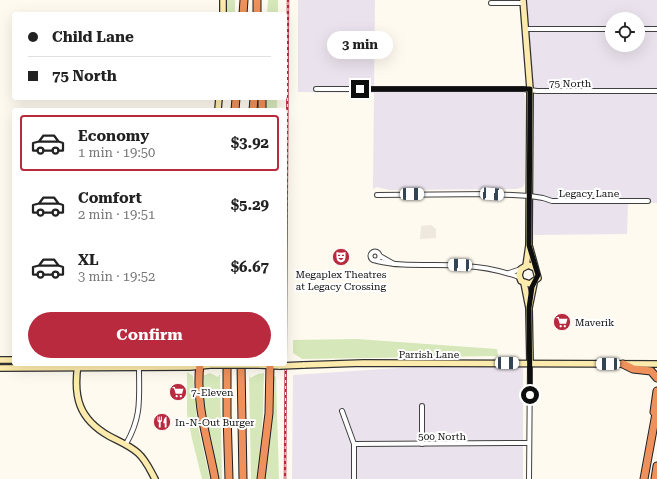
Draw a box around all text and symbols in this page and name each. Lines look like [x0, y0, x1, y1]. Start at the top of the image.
map controls [605, 12, 645, 52]
button: locate [605, 12, 645, 52]
text: Child Lane [52, 28, 134, 46]
callout: 3 min [327, 31, 393, 59]
text: 3 min [342, 37, 378, 52]
text: 75 North [52, 67, 117, 85]
street label: 75 North [549, 78, 592, 89]
route end [351, 80, 369, 98]
icon: car [30, 125, 66, 161]
text: Economy [78, 127, 149, 145]
text: $3.92 [231, 134, 269, 152]
text: 1 min · 19:50 [78, 145, 155, 160]
icon: car [30, 187, 66, 223]
car [480, 187, 504, 201]
car [400, 188, 424, 200]
street label: Legacy Lane [559, 188, 620, 199]
text: Comfort [78, 189, 142, 207]
text: $5.29 [231, 196, 269, 214]
text: 2 min · 19:51 [78, 207, 155, 222]
theatre icon: Megaplex Theatres at Legacy Crossing [331, 247, 351, 267]
icon: car [30, 249, 66, 285]
text: XL [78, 251, 99, 269]
text: $6.67 [231, 258, 269, 276]
car [448, 259, 472, 271]
text: 3 min · 19:52 [78, 269, 155, 284]
place label: Megaplex Theatres at Legacy Crossing [295, 269, 387, 292]
button: Confirm [28, 312, 271, 358]
supermarket icon: Maverik [552, 312, 572, 332]
place label: Maverik [575, 317, 615, 328]
street label: Parrish Lane [399, 349, 460, 360]
car [495, 357, 519, 369]
car [596, 358, 620, 370]
supermarket icon: 7-Eleven [168, 382, 188, 402]
route start [521, 386, 539, 404]
place label: 7-Eleven [191, 387, 234, 398]
restaurant icon: In-N-Out Burger [152, 412, 172, 432]
place label: In-N-Out Burger [175, 417, 254, 428]
street label: 500 North [418, 431, 466, 442]

